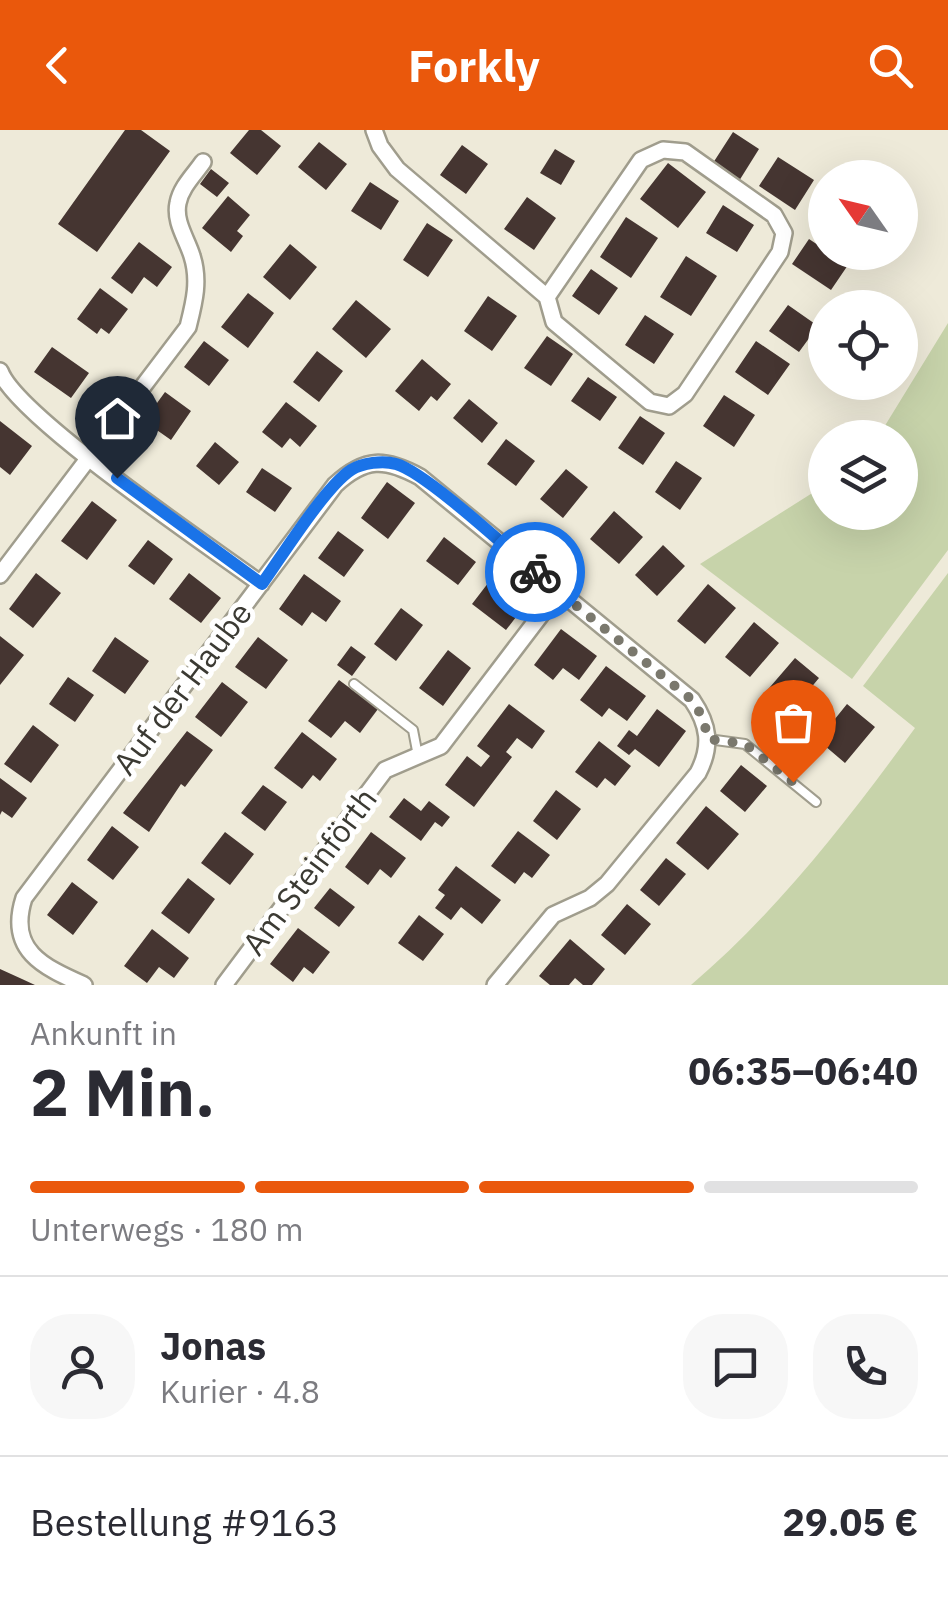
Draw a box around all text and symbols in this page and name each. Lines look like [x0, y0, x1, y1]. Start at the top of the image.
text: Forkly [408, 36, 540, 94]
icon: back [30, 38, 85, 93]
icon: search [863, 38, 918, 93]
north arrow [808, 160, 918, 270]
map controls [808, 160, 918, 530]
button: locate [808, 290, 918, 400]
pin [75, 376, 160, 479]
icon: home [90, 391, 145, 446]
button: layers [808, 420, 918, 530]
courier [485, 522, 585, 622]
icon: bike [508, 545, 563, 600]
street label: Auf der Haube [103, 593, 261, 783]
pin [751, 680, 836, 783]
icon: bag [766, 695, 821, 750]
street label: Am Steinförth [232, 779, 386, 963]
text: Ankunft in [30, 1012, 177, 1054]
text: 06:35–06:40 [688, 1046, 918, 1095]
text: 2 Min. [30, 1049, 215, 1134]
text: Unterwegs · 180 m [30, 1208, 304, 1250]
button: person [30, 1314, 135, 1419]
button: chat [683, 1314, 788, 1419]
button: phone [813, 1314, 918, 1419]
text: Jonas [160, 1321, 266, 1370]
text: Kurier · 4.8 [160, 1370, 320, 1412]
text: Bestellung #9163 [30, 1497, 339, 1546]
text: 29.05 € [782, 1497, 918, 1546]

